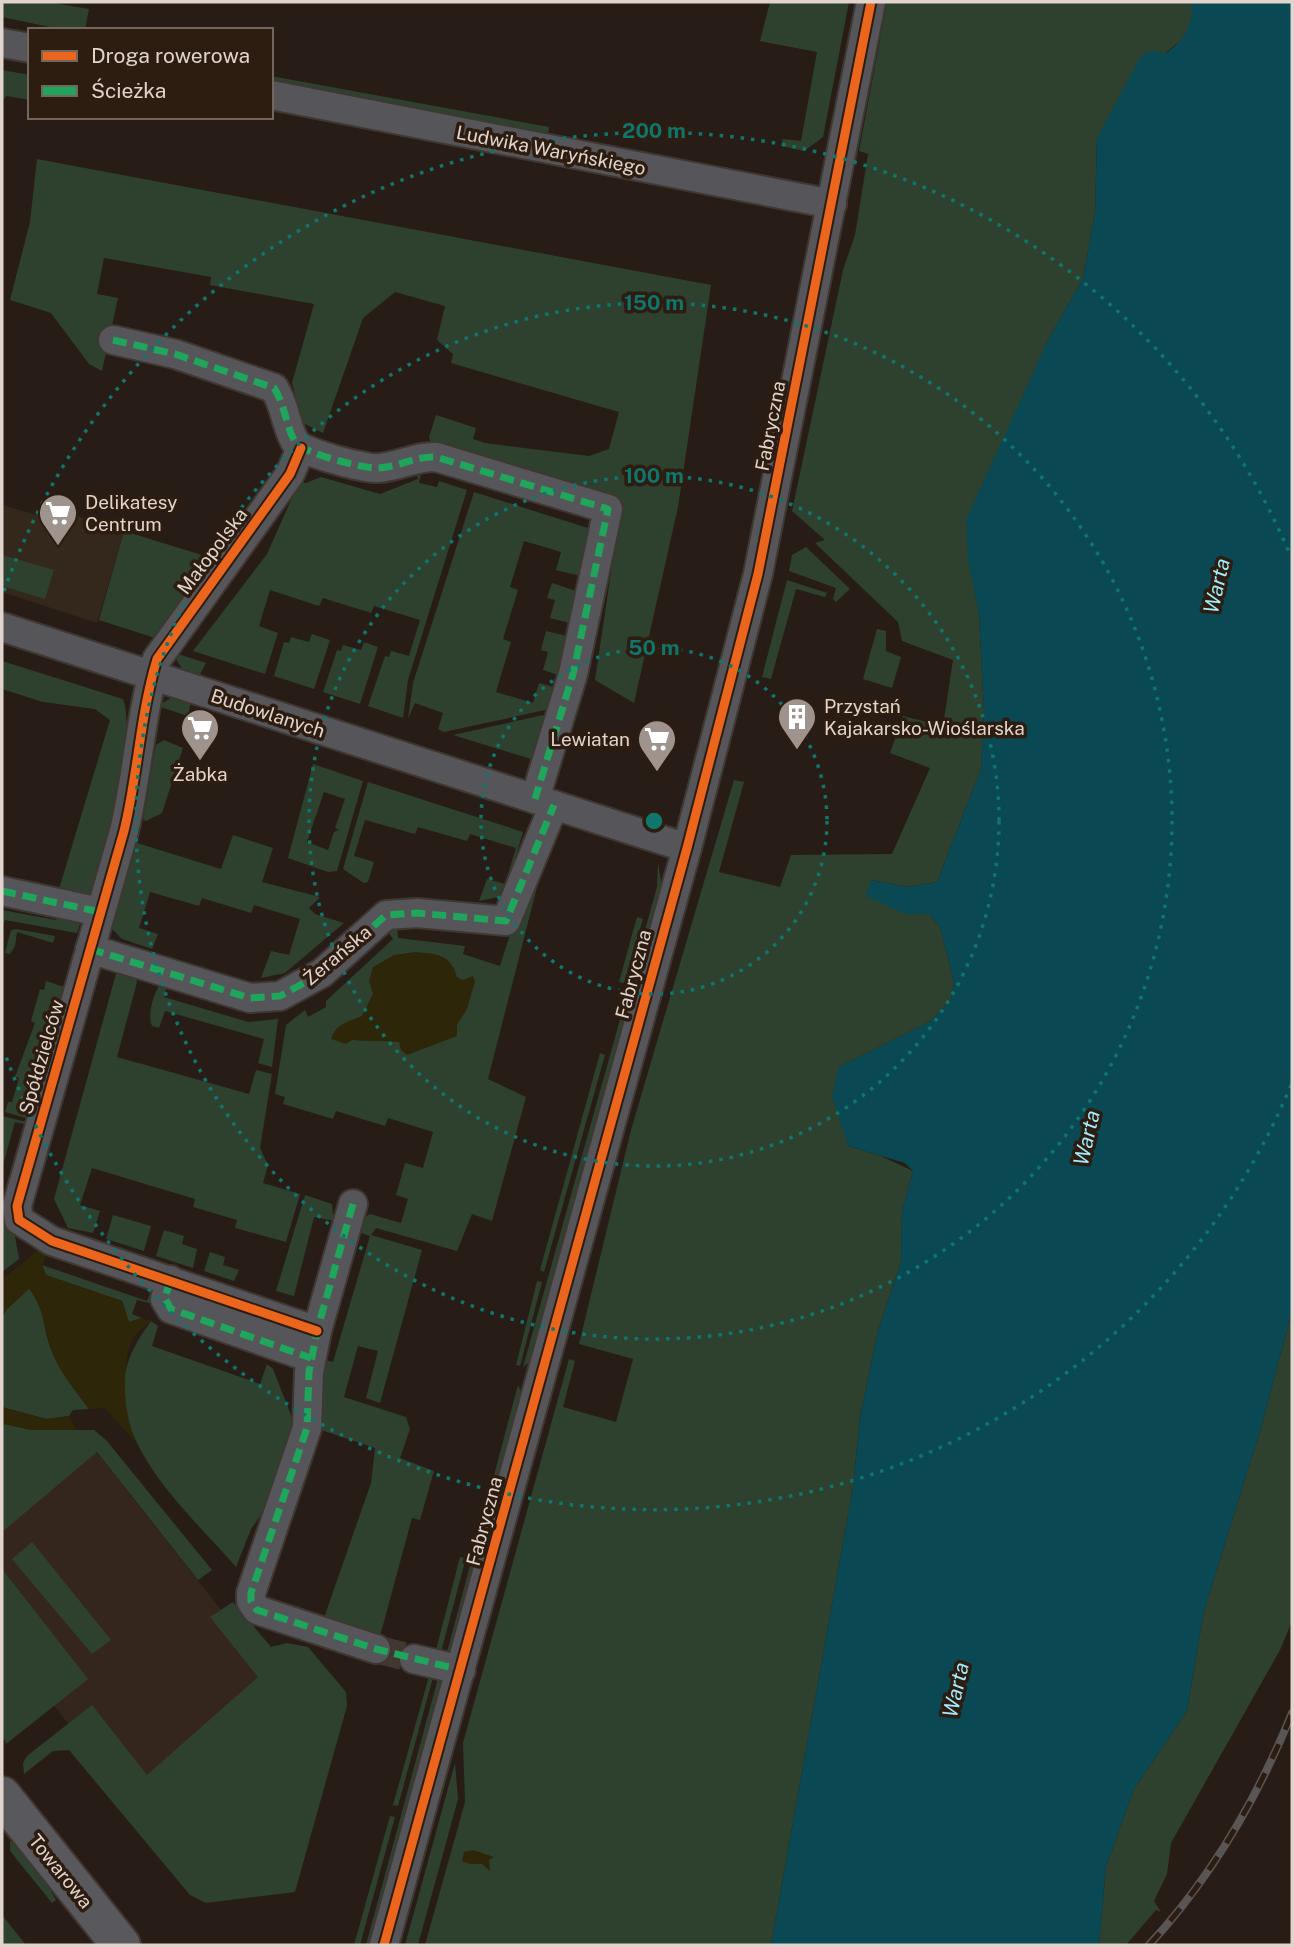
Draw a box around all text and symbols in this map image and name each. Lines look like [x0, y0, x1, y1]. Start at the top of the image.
legend [28, 28, 273, 119]
text: Droga rowerowa [91, 43, 250, 68]
text: Ścieżka [91, 78, 166, 103]
text: 200 m [622, 118, 686, 143]
street label: Ludwika Waryńskiego [454, 121, 648, 179]
text: 150 m [624, 290, 684, 315]
street label: Fabryczna [750, 379, 790, 473]
text: 100 m [624, 463, 684, 488]
place label: Delikatesy Centrum [85, 491, 178, 535]
supermarket icon: Delikatesy Centrum [37, 492, 79, 547]
street label: Małopolska [172, 504, 252, 598]
water label: Warta [1198, 556, 1235, 616]
text: 50 m [628, 635, 680, 660]
street label: Budowlanych [208, 684, 328, 742]
place label: Przystań Kajakarsko-Wioślarska [824, 695, 1025, 739]
building icon: Przystań Kajakarsko-Wioślarska [776, 696, 818, 751]
supermarket icon: Żabka [179, 707, 221, 762]
supermarket icon: Lewiatan [636, 718, 678, 773]
place label: Lewiatan [550, 728, 630, 750]
place label: Żabka [173, 763, 227, 785]
centre of rings [642, 809, 666, 833]
street label: Żerańska [299, 920, 375, 990]
street label: Fabryczna [611, 927, 655, 1021]
street label: Spółdzielców [14, 997, 68, 1117]
water label: Warta [1068, 1108, 1105, 1168]
street label: Fabryczna [462, 1474, 506, 1568]
water label: Warta [937, 1660, 974, 1720]
street label: Towarowa [25, 1830, 97, 1912]

